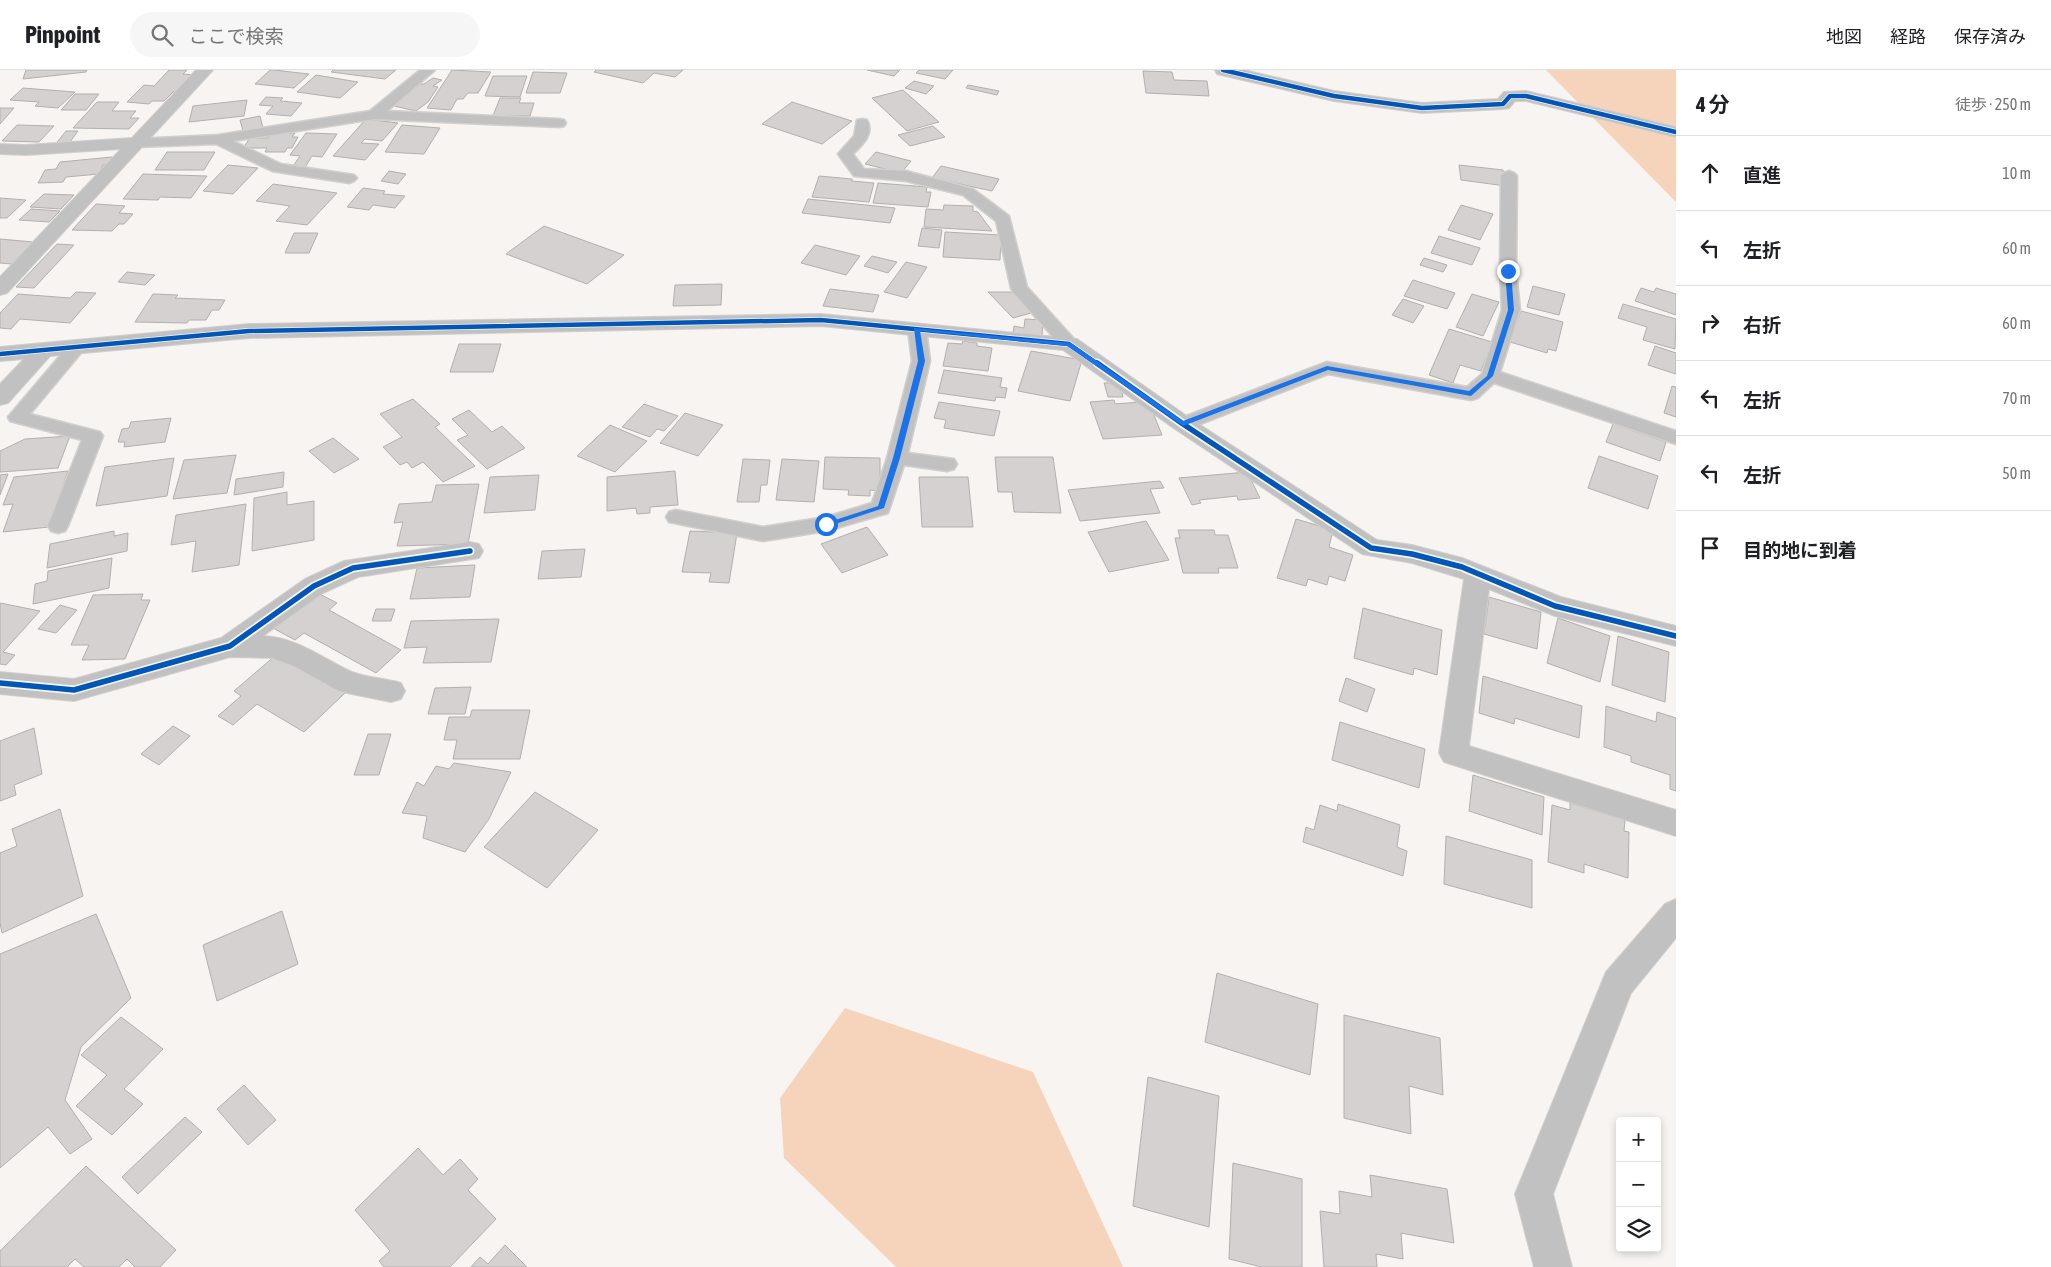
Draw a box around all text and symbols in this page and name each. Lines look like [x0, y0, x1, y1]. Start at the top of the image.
search box [130, 12, 480, 57]
text: Pinpoint [25, 21, 100, 48]
icon: search [148, 21, 176, 49]
text: ここで検索 [188, 25, 283, 47]
text: 地図 [1826, 26, 1862, 47]
text: 経路 [1890, 26, 1926, 47]
text: 保存済み [1954, 26, 2026, 47]
text: 4 分 [1696, 92, 1730, 116]
text: 徒歩 · 250 m [1955, 95, 2031, 113]
icon: ahead [1696, 159, 1724, 187]
text: 直進 [1743, 164, 1781, 186]
text: 10 m [2002, 164, 2031, 182]
icon: left [1696, 234, 1724, 262]
text: 左折 [1743, 239, 1781, 261]
text: 60 m [2002, 239, 2031, 257]
route end [1497, 260, 1520, 283]
icon: right [1696, 309, 1724, 337]
text: 右折 [1743, 314, 1781, 336]
text: 60 m [2002, 314, 2031, 332]
icon: left [1696, 384, 1724, 412]
text: 左折 [1743, 389, 1781, 411]
text: 70 m [2002, 389, 2031, 407]
icon: left [1696, 459, 1724, 487]
text: 左折 [1743, 464, 1781, 486]
text: 50 m [2002, 464, 2031, 482]
route start [815, 513, 838, 536]
icon: arrive [1696, 534, 1724, 562]
text: 目的地に到着 [1743, 539, 1857, 561]
map controls [1616, 1117, 1661, 1252]
button: + [1616, 1117, 1661, 1162]
button: − [1616, 1162, 1661, 1207]
button: layers [1616, 1207, 1661, 1252]

